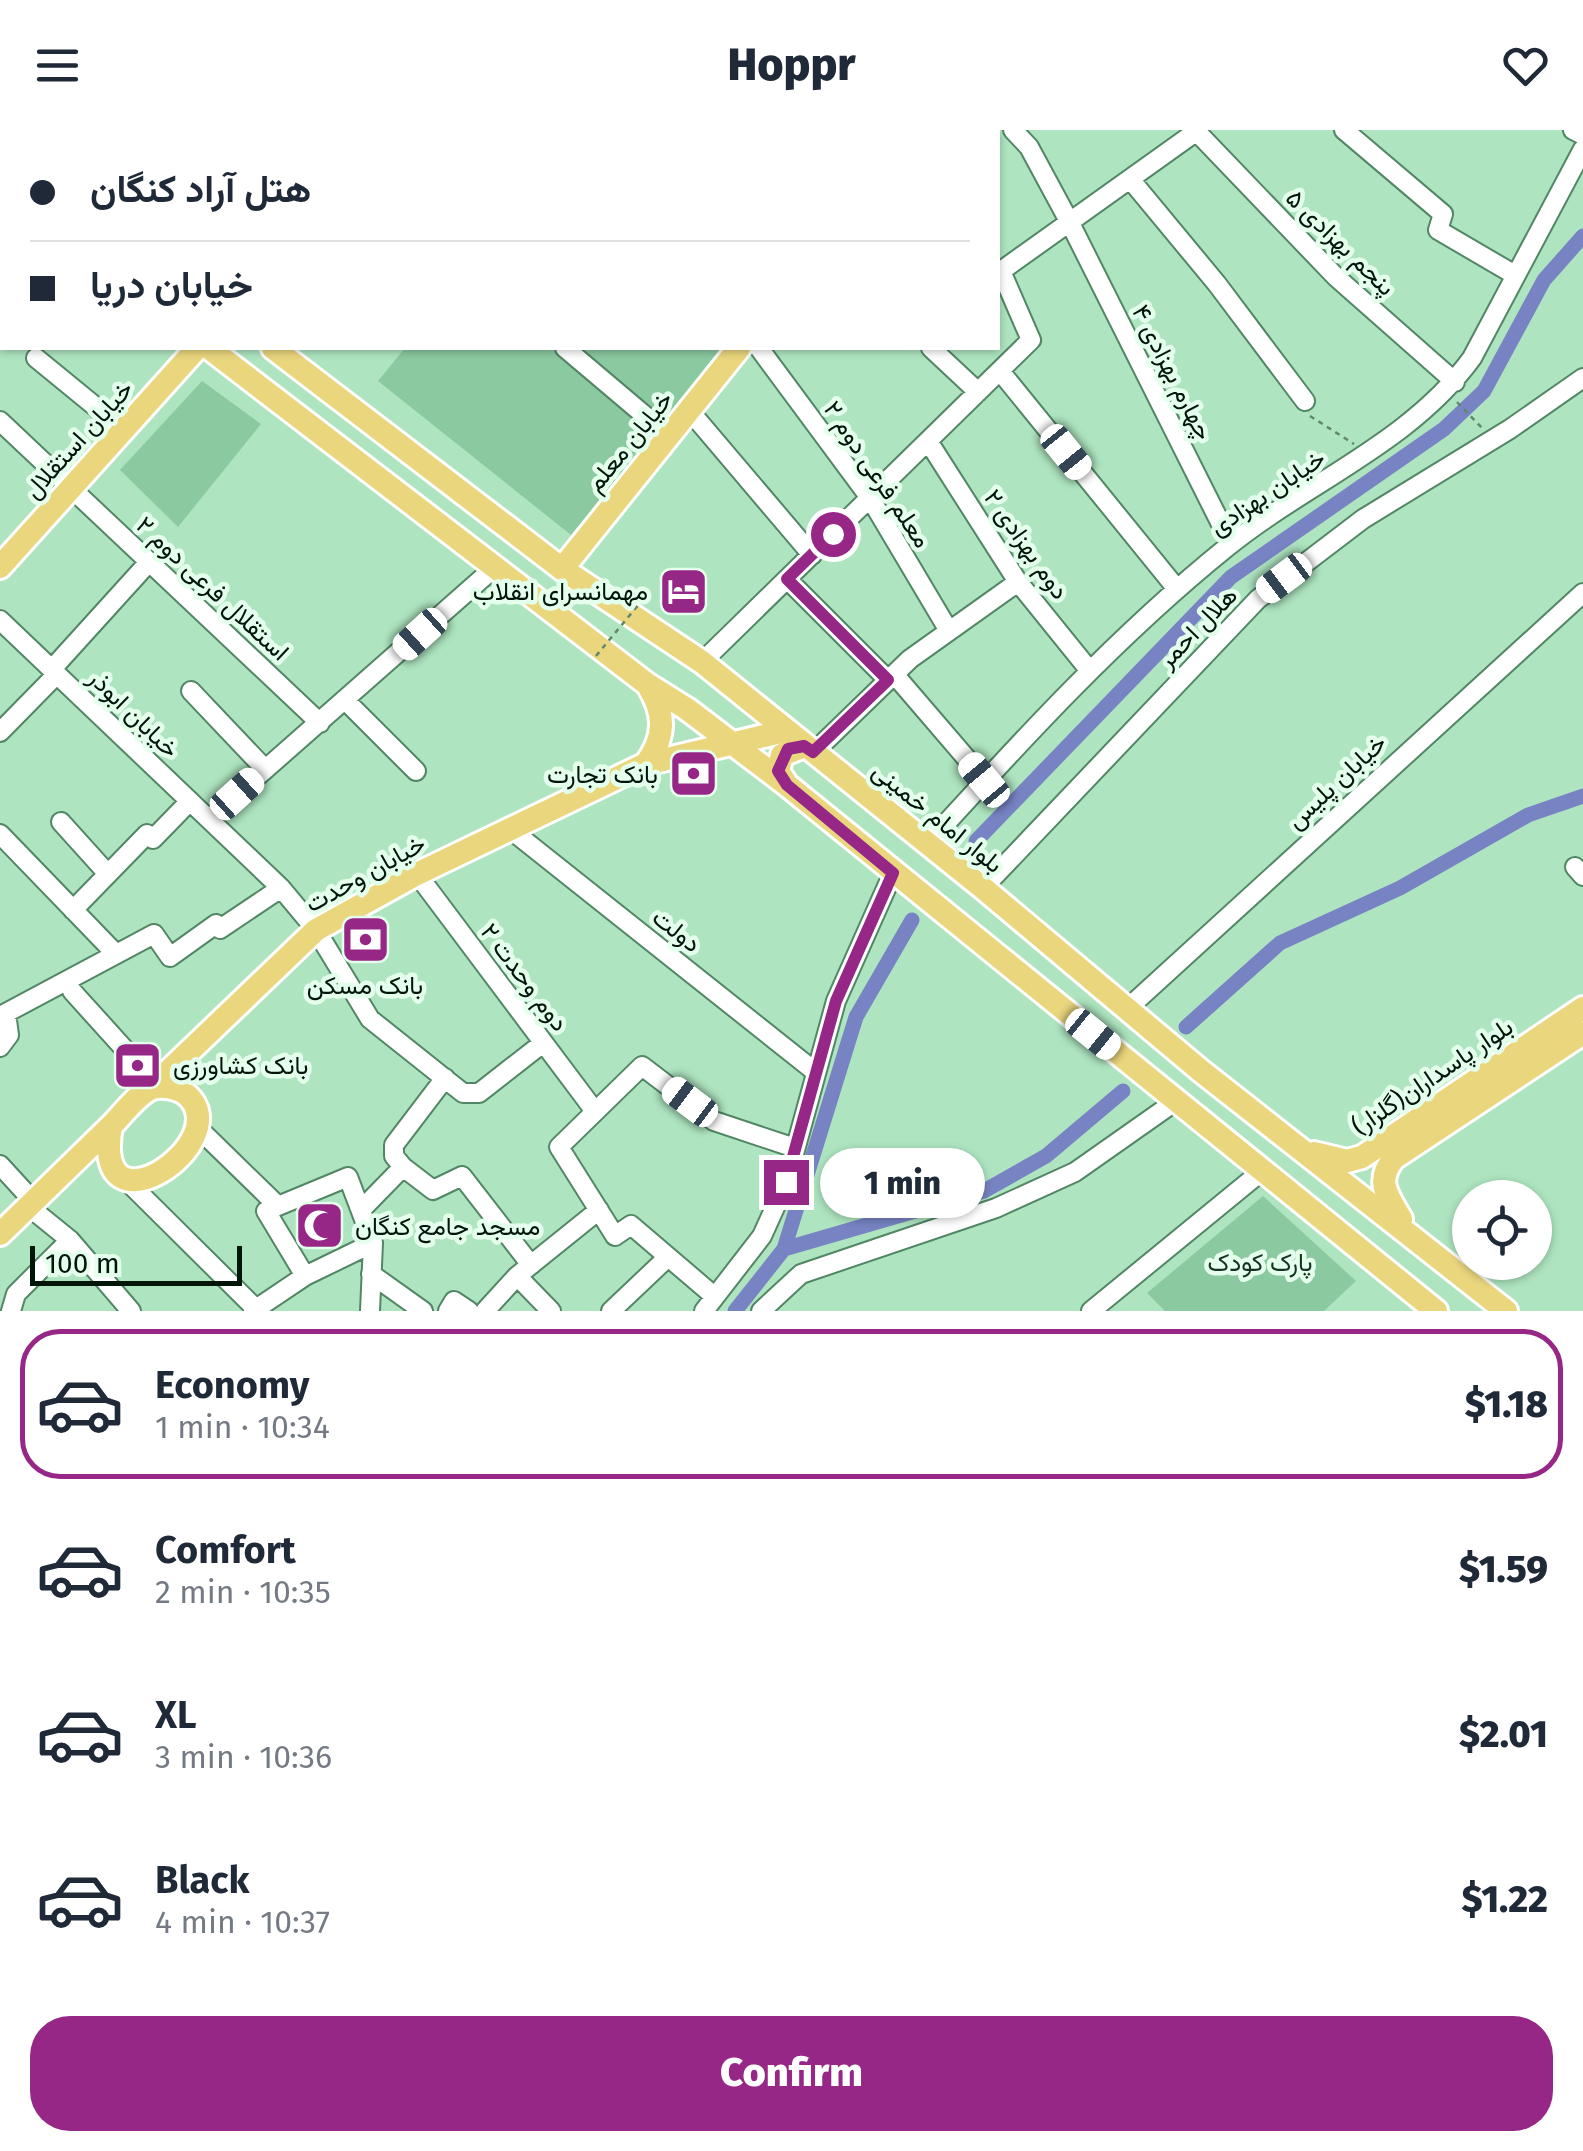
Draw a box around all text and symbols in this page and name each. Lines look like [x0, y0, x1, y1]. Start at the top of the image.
icon: menu [30, 38, 85, 93]
text: Hoppr [727, 38, 856, 92]
icon: heart [1498, 38, 1553, 93]
text: هتل آراد کنگان [90, 166, 311, 212]
street label: پنجم بهزادی ۵ [1279, 183, 1401, 303]
text: خیابان دریا [90, 262, 253, 308]
street label: چهارم بهزادی ۴ [1124, 300, 1219, 446]
street label: خیابان استقلال [18, 374, 140, 505]
street label: خیابان معلم [580, 385, 680, 499]
street label: معلم فرعی دوم ۲ [816, 395, 937, 554]
car [1035, 419, 1097, 485]
street label: خیابان بهزادی [1204, 443, 1331, 542]
street label: دوم بهزادی ۲ [977, 484, 1075, 606]
street label: استقلال فرعی دوم ۲ [129, 510, 295, 668]
route start [811, 512, 856, 557]
car [1251, 548, 1317, 608]
hotel icon: مهمانسرای انقلاب [657, 565, 709, 617]
place label: مهمانسرای انقلاب [473, 577, 648, 607]
street label: هلال احمر [1151, 581, 1244, 675]
car [388, 603, 452, 665]
street label: خیابان ابوذر [81, 662, 185, 764]
street label: خیابان پلیس [1281, 728, 1394, 836]
car [953, 747, 1015, 813]
bank icon: بانک تجارت [667, 748, 719, 800]
street label: بلوار امام خمینی [865, 756, 1009, 880]
place label: بانک تجارت [547, 760, 658, 790]
car [205, 763, 269, 825]
street label: خیابان وحدت [300, 829, 431, 919]
street label: دولت [646, 902, 707, 959]
bank icon: بانک مسکن [339, 913, 391, 965]
street label: دوم وحدت ۲ [473, 918, 574, 1038]
place label: بانک مسکن [307, 971, 423, 1001]
car [1060, 1003, 1126, 1065]
street label: بلوار پاسداران(گلزار) [1346, 1012, 1519, 1143]
bank icon: بانک کشاورزی [112, 1039, 164, 1091]
place label: بانک کشاورزی [173, 1051, 308, 1081]
car [657, 1072, 723, 1132]
callout: 1 min [821, 1147, 986, 1217]
route end [764, 1160, 809, 1205]
text: 1 min [864, 1164, 941, 1202]
map controls [1452, 1180, 1552, 1280]
button: locate [1452, 1180, 1552, 1280]
mosque icon: مسجد جامع کنگان [294, 1200, 346, 1252]
place label: مسجد جامع کنگان [355, 1212, 540, 1244]
scale bar [30, 1241, 242, 1286]
text: 100 m [45, 1247, 120, 1280]
park label: پارک کودک [1208, 1248, 1312, 1279]
icon: car [35, 1359, 125, 1449]
text: Economy [155, 1362, 310, 1408]
text: $1.18 [1465, 1381, 1548, 1427]
text: 1 min · 10:34 [155, 1408, 330, 1446]
icon: car [35, 1524, 125, 1614]
text: Comfort [155, 1527, 296, 1573]
text: $1.59 [1459, 1546, 1548, 1592]
text: 2 min · 10:35 [155, 1573, 331, 1611]
icon: car [35, 1689, 125, 1779]
text: XL [155, 1692, 197, 1738]
text: $2.01 [1459, 1711, 1548, 1757]
text: 3 min · 10:36 [155, 1738, 332, 1776]
icon: car [35, 1854, 125, 1944]
text: Black [155, 1857, 250, 1903]
text: $1.22 [1462, 1876, 1548, 1922]
text: 4 min · 10:37 [155, 1903, 330, 1941]
button: Confirm [30, 2016, 1553, 2131]

